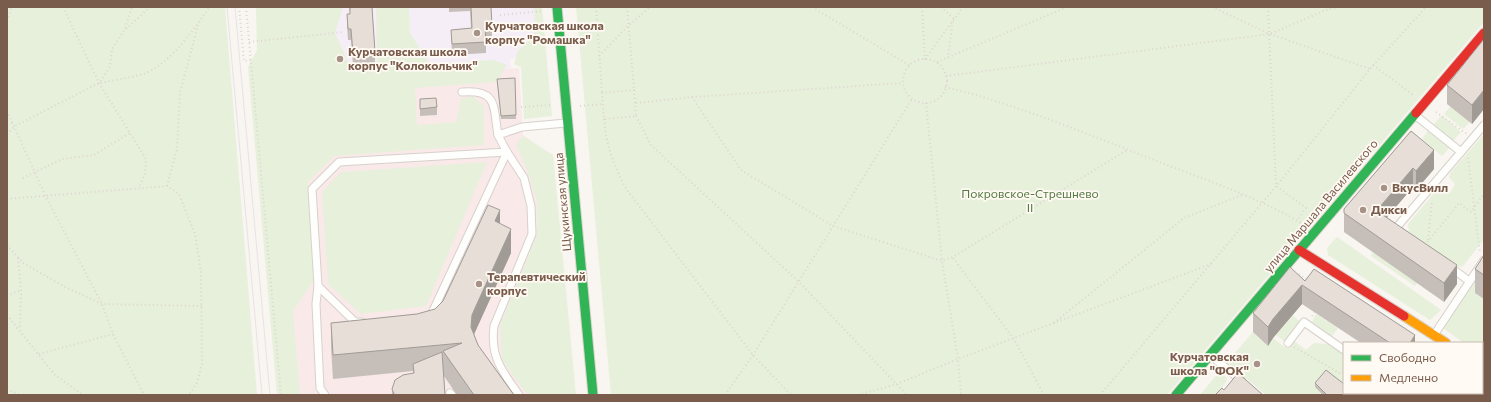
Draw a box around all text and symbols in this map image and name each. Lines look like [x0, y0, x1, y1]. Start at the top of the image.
place label: Курчатовская школа корпус "Ромашка" [485, 18, 604, 46]
marker: Курчатовская школа корпус "Ромашка" [472, 28, 482, 38]
place label: Курчатовская школа корпус "Колокольчик" [348, 44, 478, 72]
marker: Курчатовская школа корпус "Колокольчик" [335, 54, 345, 64]
street label: улица Маршала Василевского [1260, 136, 1380, 275]
street label: Щукинская улица [551, 152, 573, 252]
place label: ВкусВилл [1392, 180, 1448, 194]
marker: ВкусВилл [1379, 183, 1389, 193]
park label: Покровское-Стрешнево II [961, 186, 1099, 214]
place label: Дикси [1371, 202, 1407, 216]
marker: Дикси [1358, 205, 1368, 215]
place label: Терапевтический корпус [487, 269, 586, 297]
marker: Терапевтический корпус [474, 279, 484, 289]
legend [1343, 342, 1483, 394]
place label: Курчатовская школа "ФОК" [1170, 349, 1249, 377]
text: Свободно [1379, 350, 1436, 364]
marker: Курчатовская школа "ФОК" [1252, 359, 1262, 369]
text: Медленно [1379, 370, 1438, 384]

